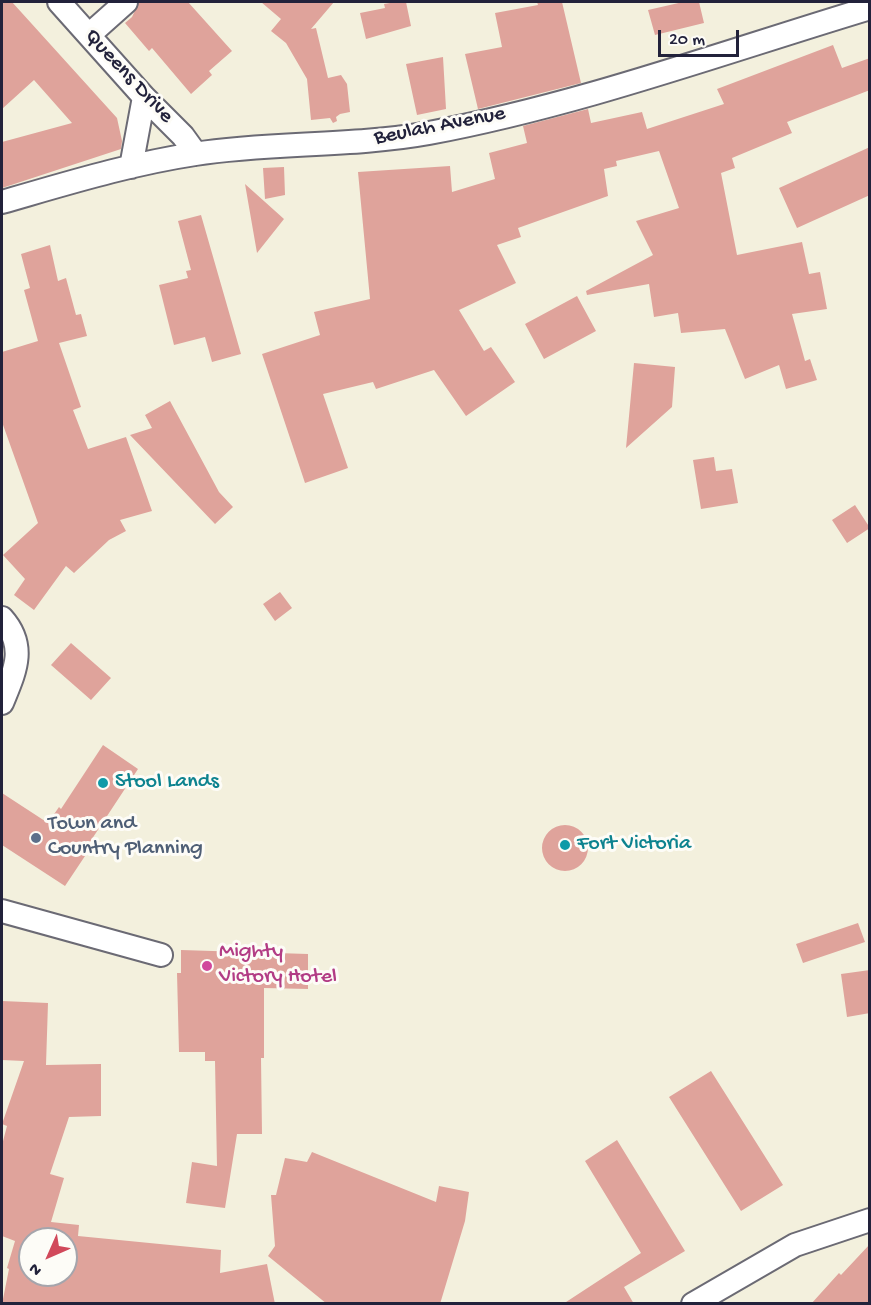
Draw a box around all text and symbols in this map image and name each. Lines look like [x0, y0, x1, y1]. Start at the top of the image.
scale bar [661, 18, 742, 56]
street label: Queens Drive [78, 24, 178, 130]
text: 20 m [669, 30, 705, 51]
street label: Beulah Avenue [372, 101, 508, 153]
place label: Stool Lands [115, 770, 219, 796]
marker: Stool Lands [96, 776, 110, 790]
place label: Town and Country Planning [48, 812, 203, 864]
marker: Town and Country Planning [29, 831, 43, 845]
place label: Fort Victoria [577, 832, 691, 858]
marker: Fort Victoria [558, 838, 572, 852]
place label: Mighty Victory Hotel [219, 940, 337, 992]
marker: Mighty Victory Hotel [200, 959, 214, 973]
north arrow [18, 1227, 78, 1287]
text: N [26, 1258, 47, 1279]

